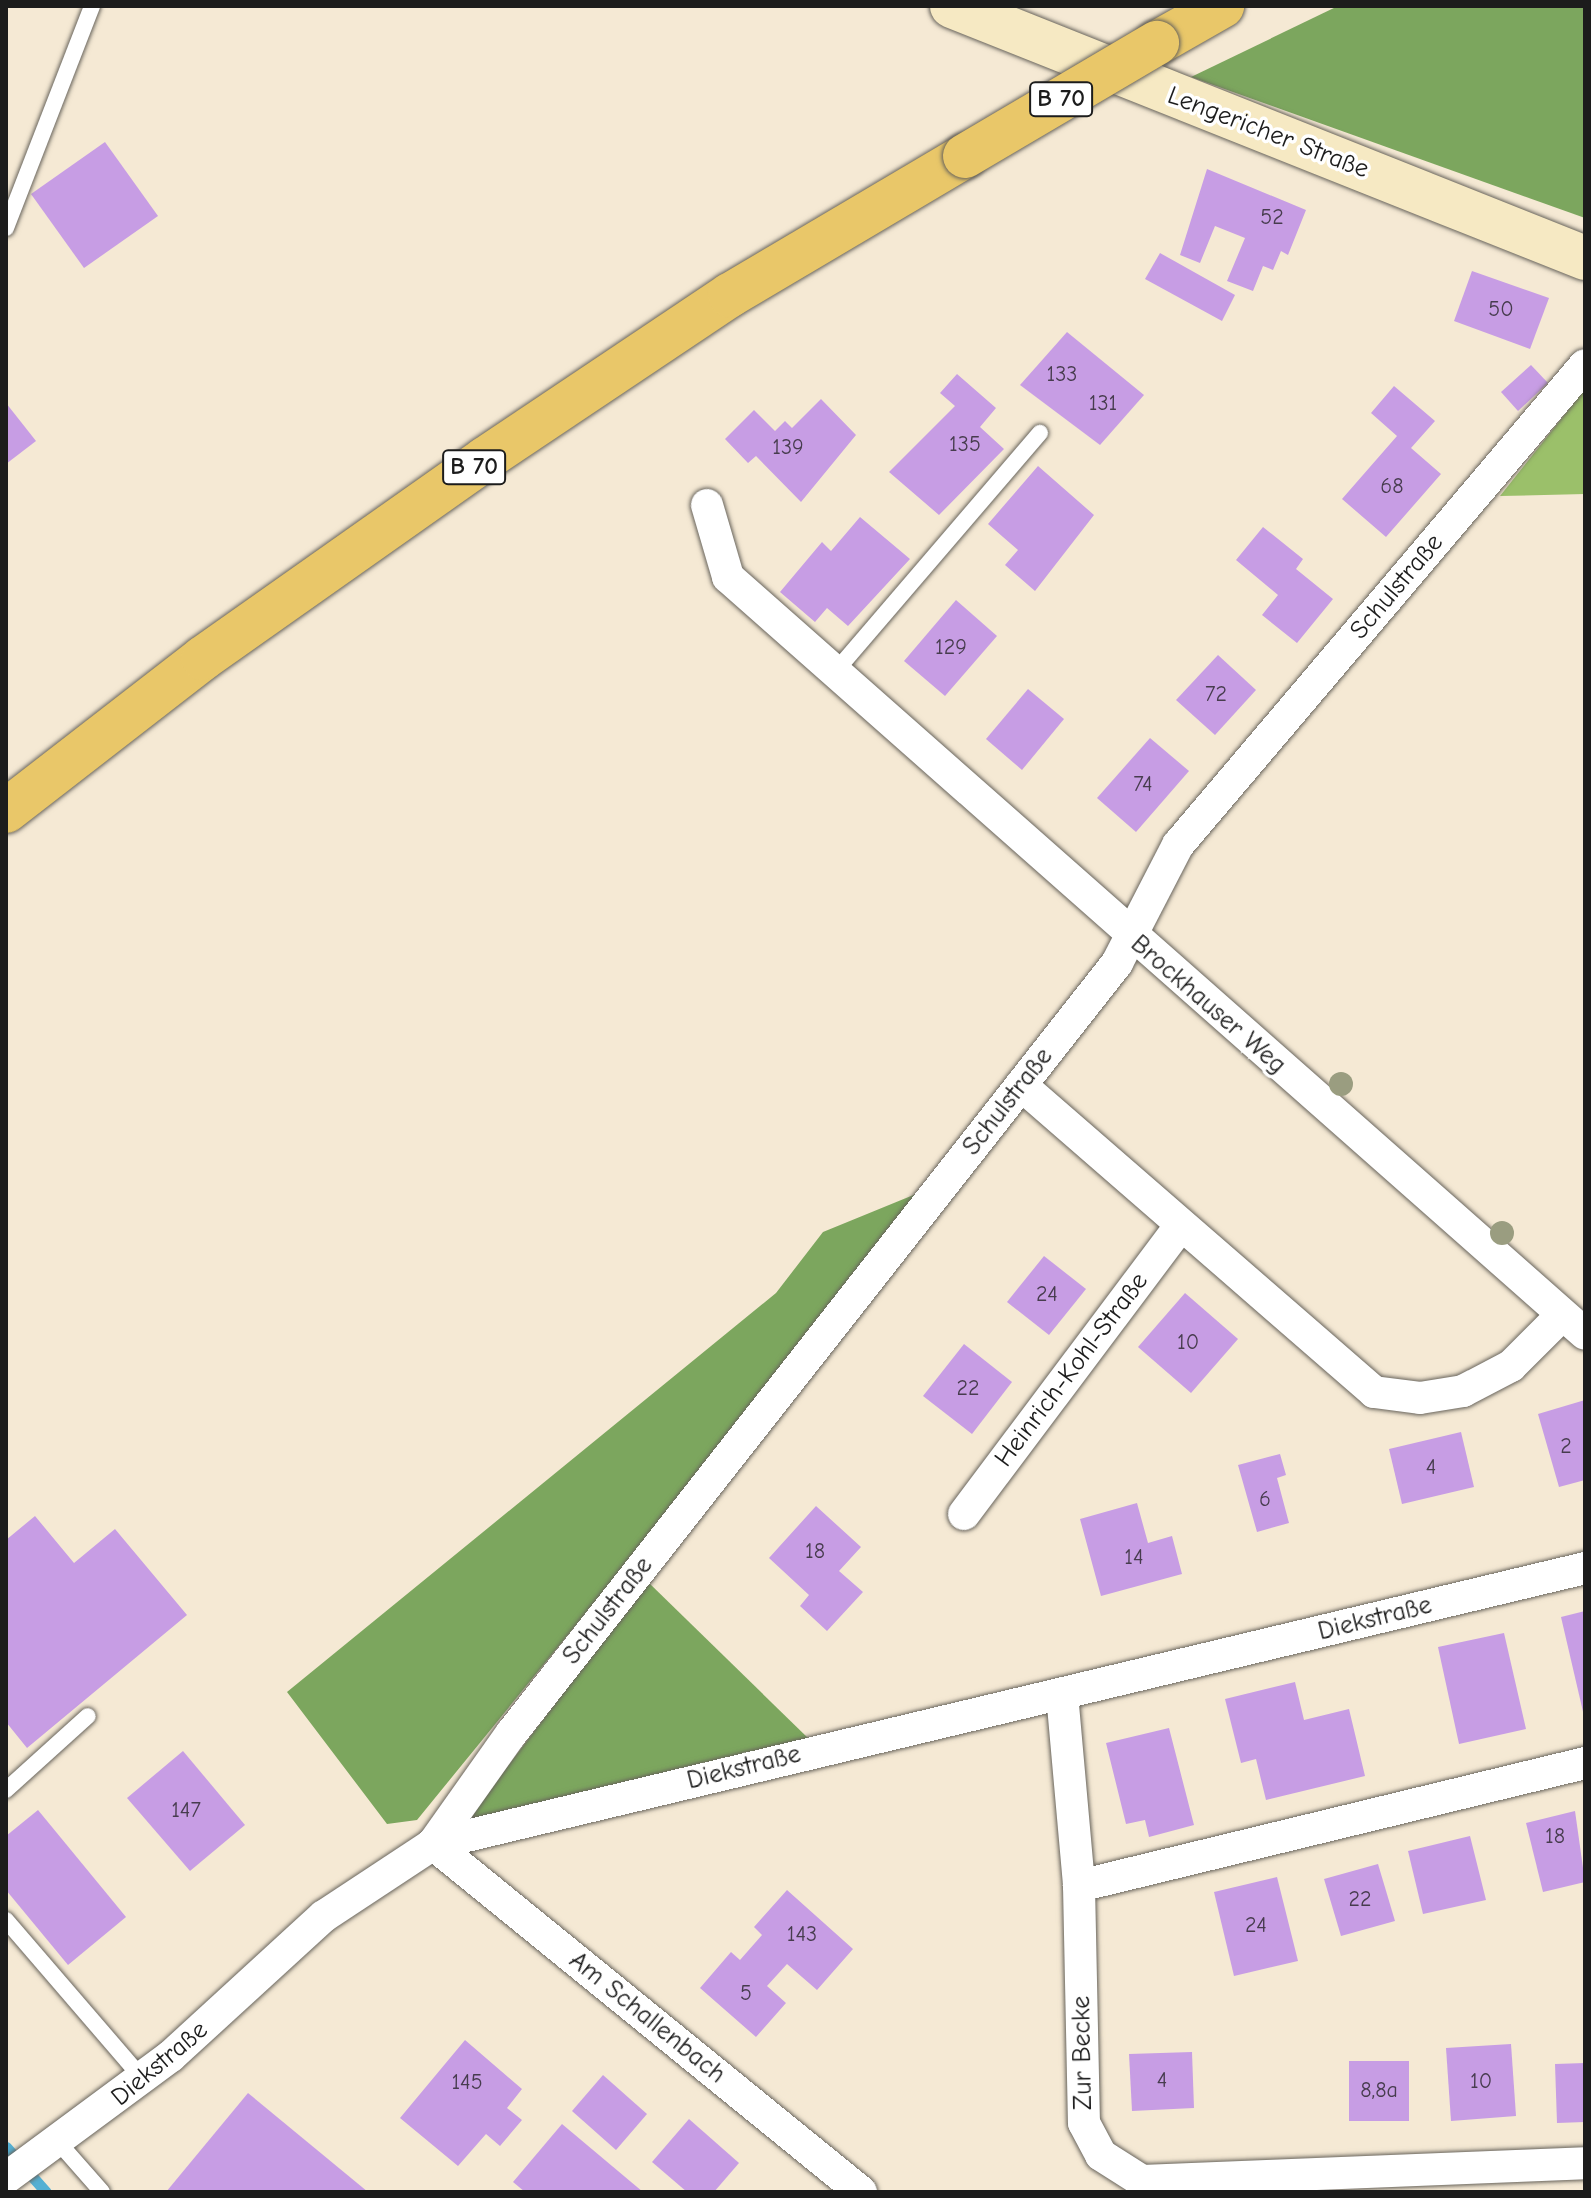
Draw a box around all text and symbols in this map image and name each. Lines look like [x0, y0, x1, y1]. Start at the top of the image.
road number: B 70 [1029, 79, 1093, 119]
street label: Lengericher Straße [1163, 80, 1373, 186]
house number: 52 [1260, 205, 1284, 231]
house number: 50 [1488, 297, 1514, 323]
house number: 133 [1047, 362, 1077, 388]
house number: 131 [1089, 391, 1117, 417]
house number: 135 [949, 432, 981, 458]
house number: 139 [772, 435, 804, 461]
road number: B 70 [442, 447, 506, 487]
house number: 68 [1380, 474, 1404, 500]
street label: Schulstraße [1344, 528, 1450, 646]
house number: 129 [935, 635, 967, 661]
house number: 72 [1205, 682, 1227, 708]
house number: 74 [1133, 772, 1153, 798]
street label: Brockhauser Weg [1124, 929, 1292, 1081]
street label: Schulstraße [956, 1042, 1060, 1162]
street label: Heinrich-Kohl-Straße [989, 1267, 1155, 1473]
house number: 24 [1036, 1282, 1058, 1308]
house number: 10 [1177, 1330, 1199, 1356]
house number: 22 [956, 1376, 980, 1402]
house number: 2 [1560, 1434, 1572, 1460]
house number: 4 [1426, 1455, 1436, 1481]
house number: 6 [1259, 1487, 1271, 1513]
house number: 18 [805, 1539, 825, 1565]
house number: 14 [1124, 1545, 1144, 1571]
street label: Schulstraße [556, 1551, 660, 1671]
street label: Diekstraße [1315, 1590, 1435, 1648]
street label: Diekstraße [684, 1739, 804, 1797]
house number: 147 [171, 1798, 201, 1824]
house number: 18 [1545, 1824, 1565, 1850]
house number: 22 [1348, 1887, 1372, 1913]
house number: 24 [1245, 1913, 1267, 1939]
house number: 143 [787, 1922, 817, 1948]
street label: Am Schallenbach [563, 1945, 731, 2091]
house number: 5 [740, 1981, 752, 2007]
street label: Zur Becke [1066, 1996, 1100, 2110]
street label: Diekstraße [106, 2015, 214, 2113]
house number: 4 [1157, 2068, 1167, 2094]
house number: 10 [1470, 2069, 1492, 2095]
house number: 145 [451, 2070, 483, 2096]
house number: 8,8a [1360, 2078, 1398, 2104]

